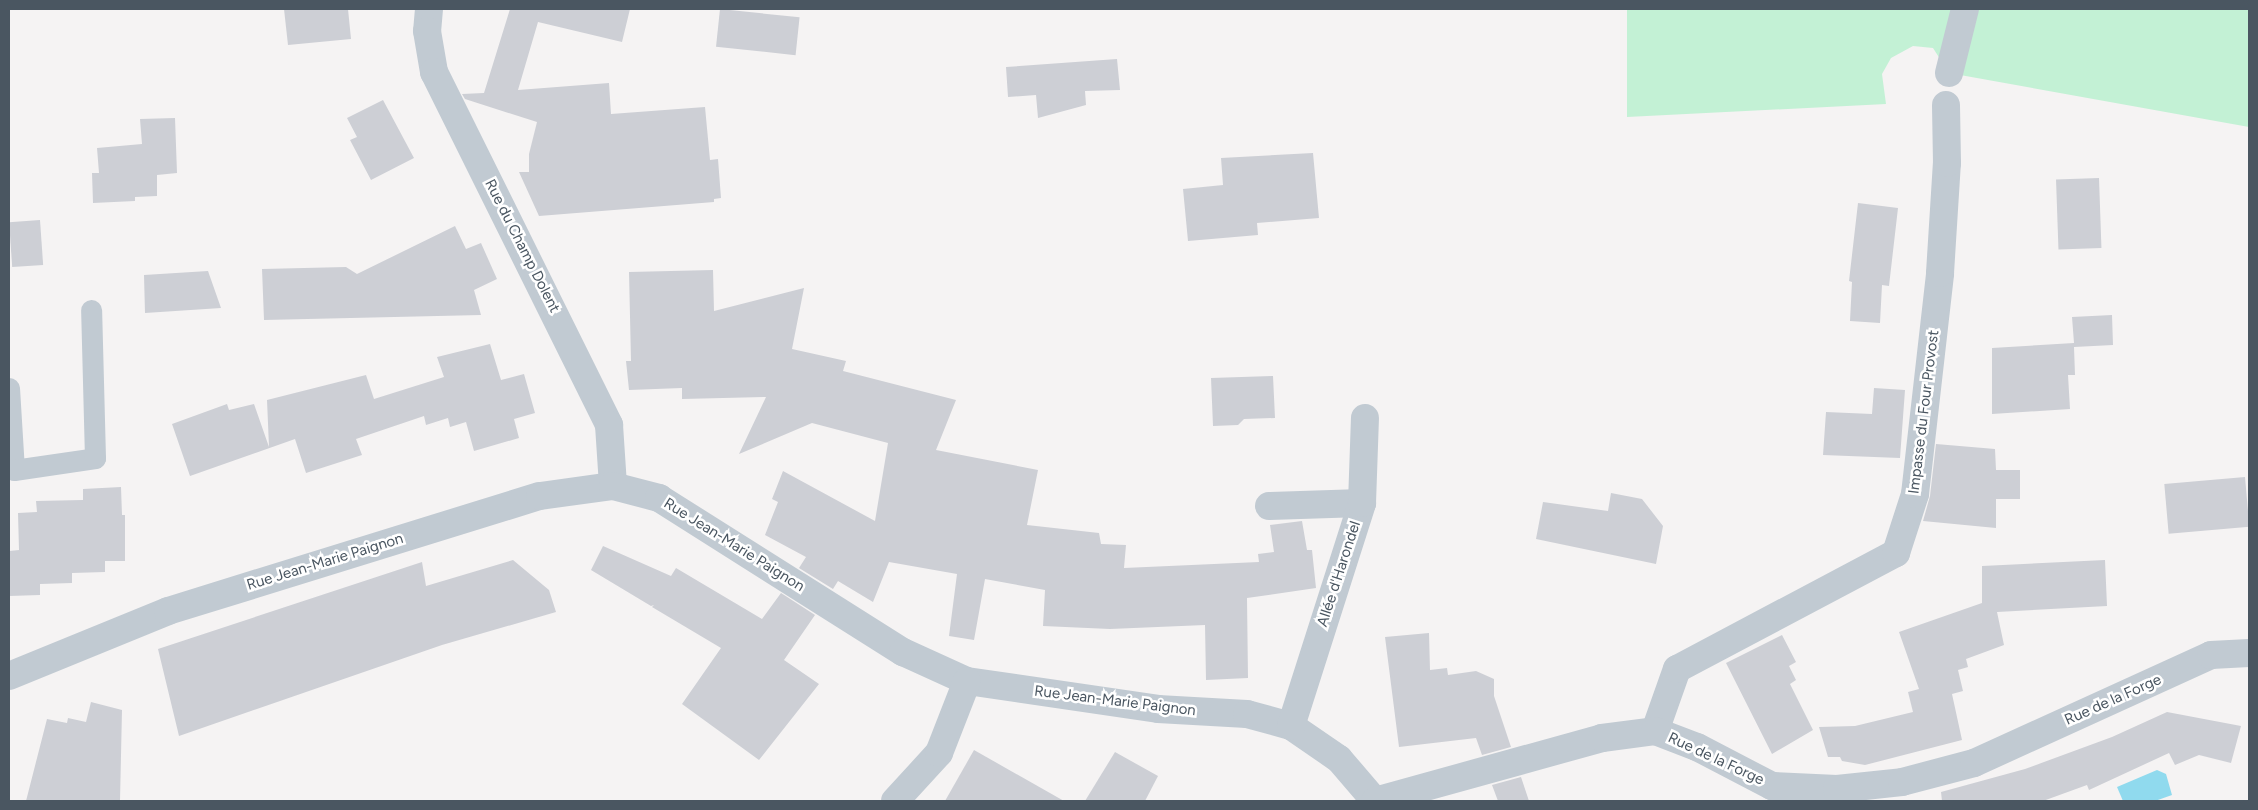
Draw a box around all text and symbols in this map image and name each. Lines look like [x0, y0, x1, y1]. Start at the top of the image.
street label: Rue du Champ Dolent [481, 176, 563, 316]
street label: Impasse du Four Provost [1905, 329, 1943, 495]
street label: Rue Jean-Marie Paignon [660, 494, 808, 596]
street label: Allée d'Harondel [1313, 519, 1365, 629]
street label: Rue Jean-Marie Paignon [245, 530, 405, 594]
street label: Rue de la Forge [2062, 671, 2164, 729]
street label: Rue Jean-Marie Paignon [1033, 682, 1197, 720]
street label: Rue de la Forge [1665, 729, 1767, 789]

